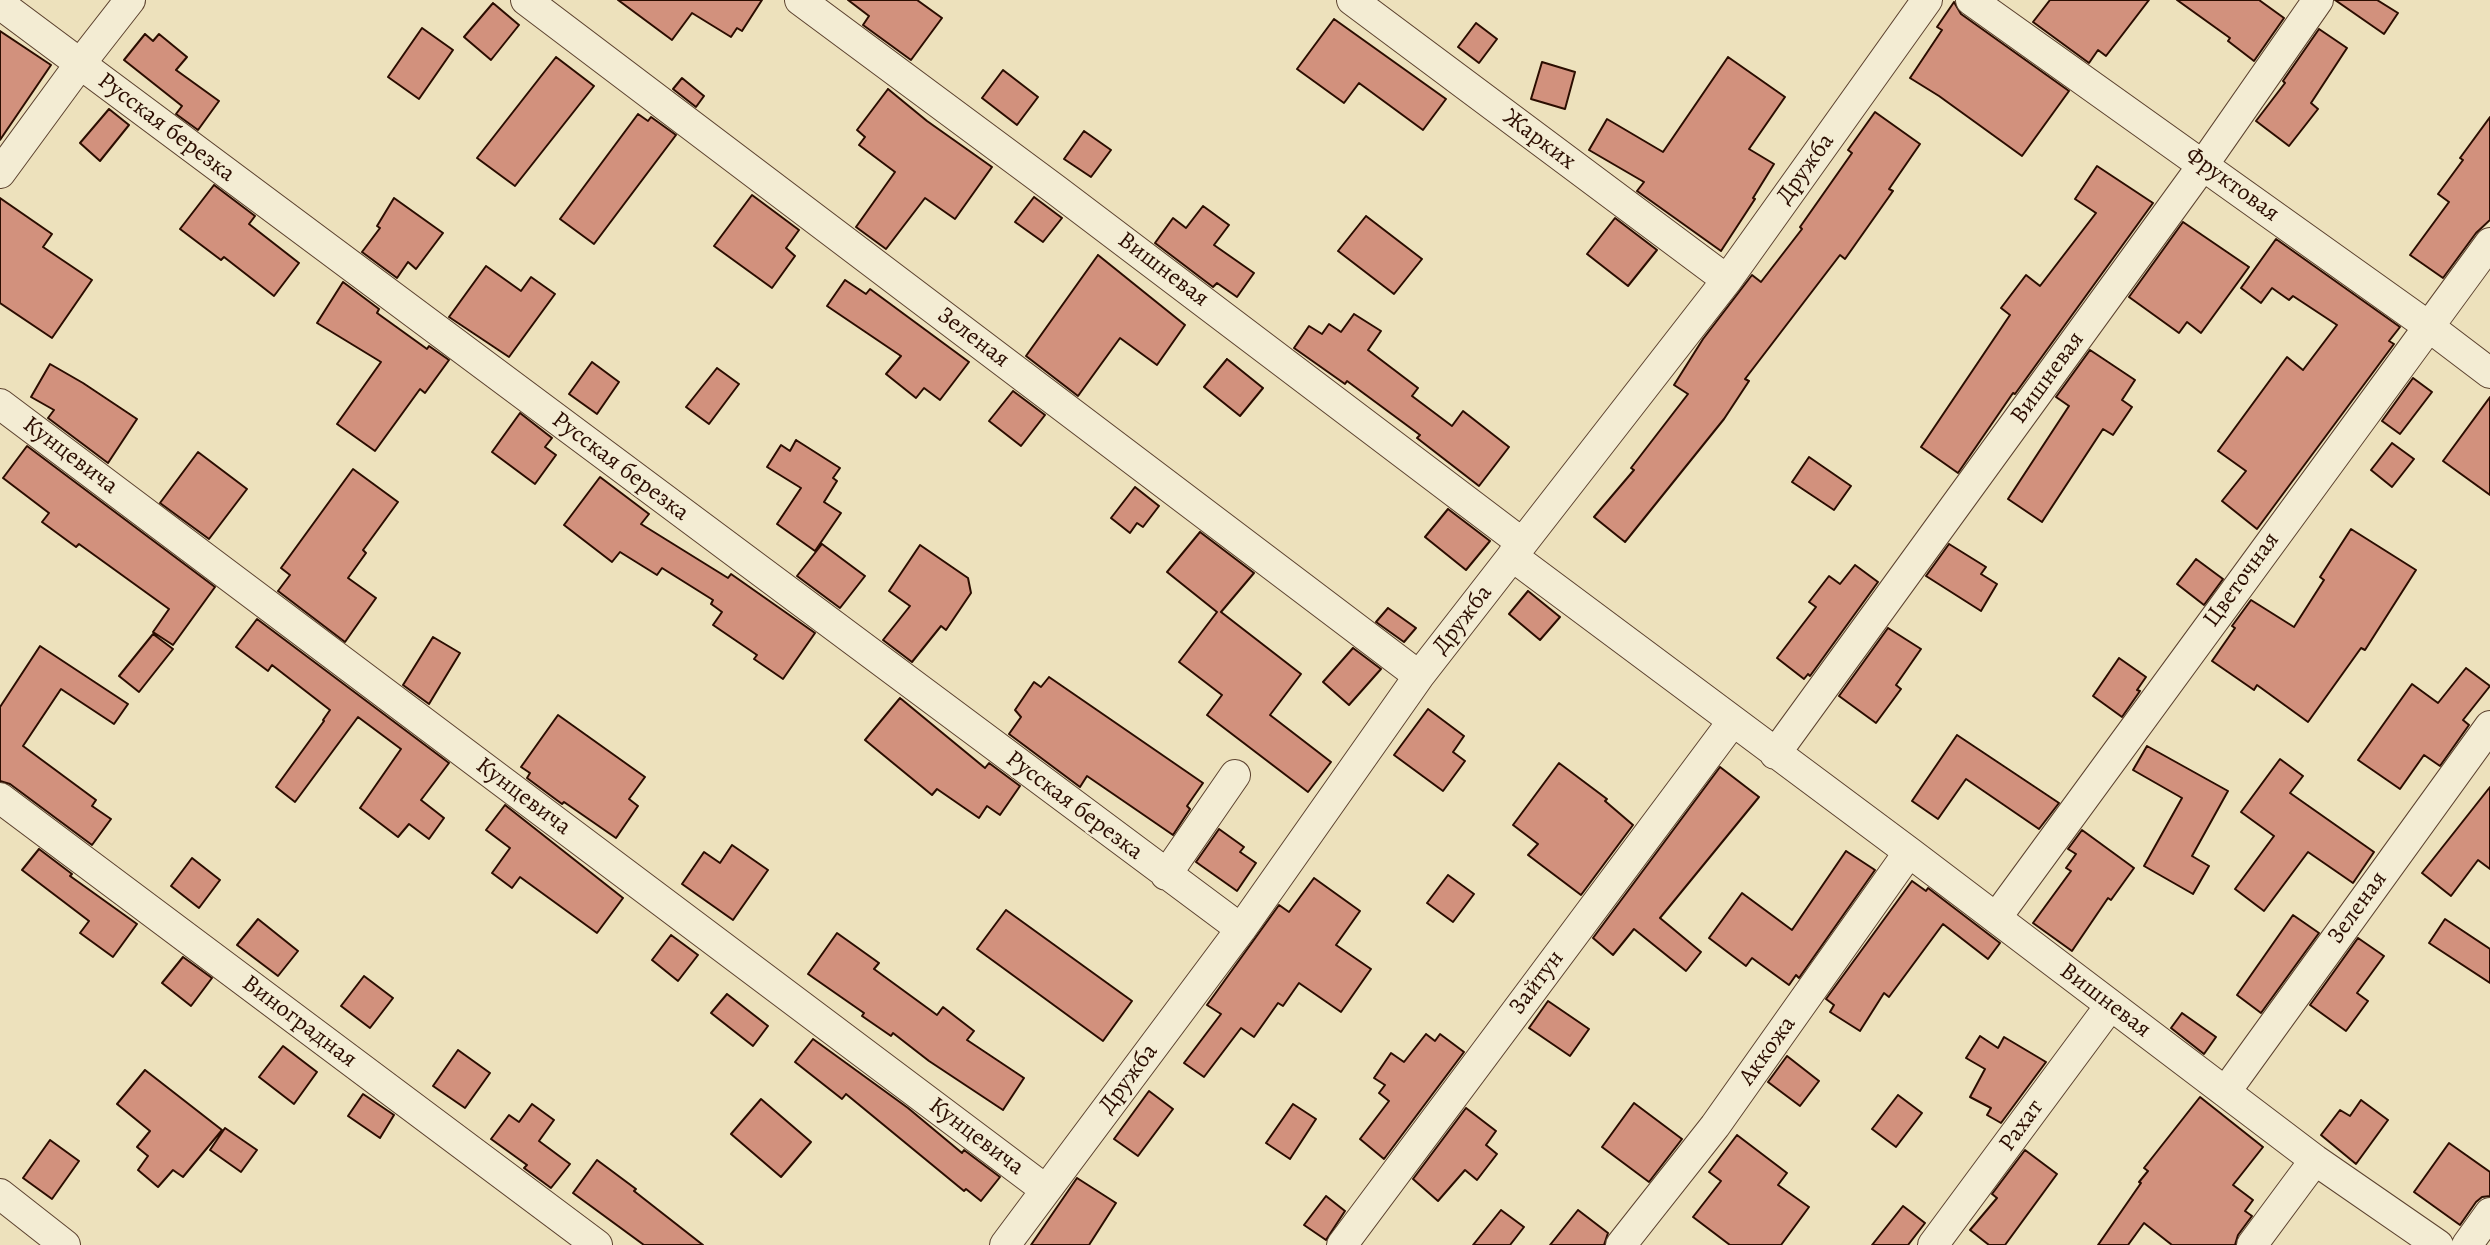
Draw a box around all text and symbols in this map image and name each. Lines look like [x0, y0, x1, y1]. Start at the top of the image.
street label: Русская березка [92, 67, 240, 189]
street label: Жарких [1497, 103, 1581, 177]
street label: Дружба [1771, 128, 1841, 210]
street label: Фруктовая [2179, 141, 2285, 229]
street label: Вишневая [1112, 226, 1214, 314]
street label: Зеленая [931, 302, 1015, 374]
street label: Вишневая [2005, 326, 2091, 430]
street label: Русская березка [546, 406, 694, 528]
street label: Кунцевича [17, 411, 123, 501]
street label: Цветочная [2198, 527, 2286, 633]
street label: Дружба [1427, 580, 1499, 660]
street label: Русская березка [1000, 745, 1148, 867]
street label: Кунцевича [470, 752, 576, 842]
street label: Зеленая [2322, 866, 2394, 950]
street label: Зайтун [1503, 945, 1571, 1021]
street label: Вишневая [2054, 957, 2156, 1045]
street label: Виноградная [236, 969, 362, 1075]
street label: Аккожа [1733, 1011, 1803, 1091]
street label: Дружба [1093, 1038, 1165, 1120]
street label: Кунцевича [923, 1092, 1029, 1182]
street label: Рахат [1994, 1095, 2050, 1157]

